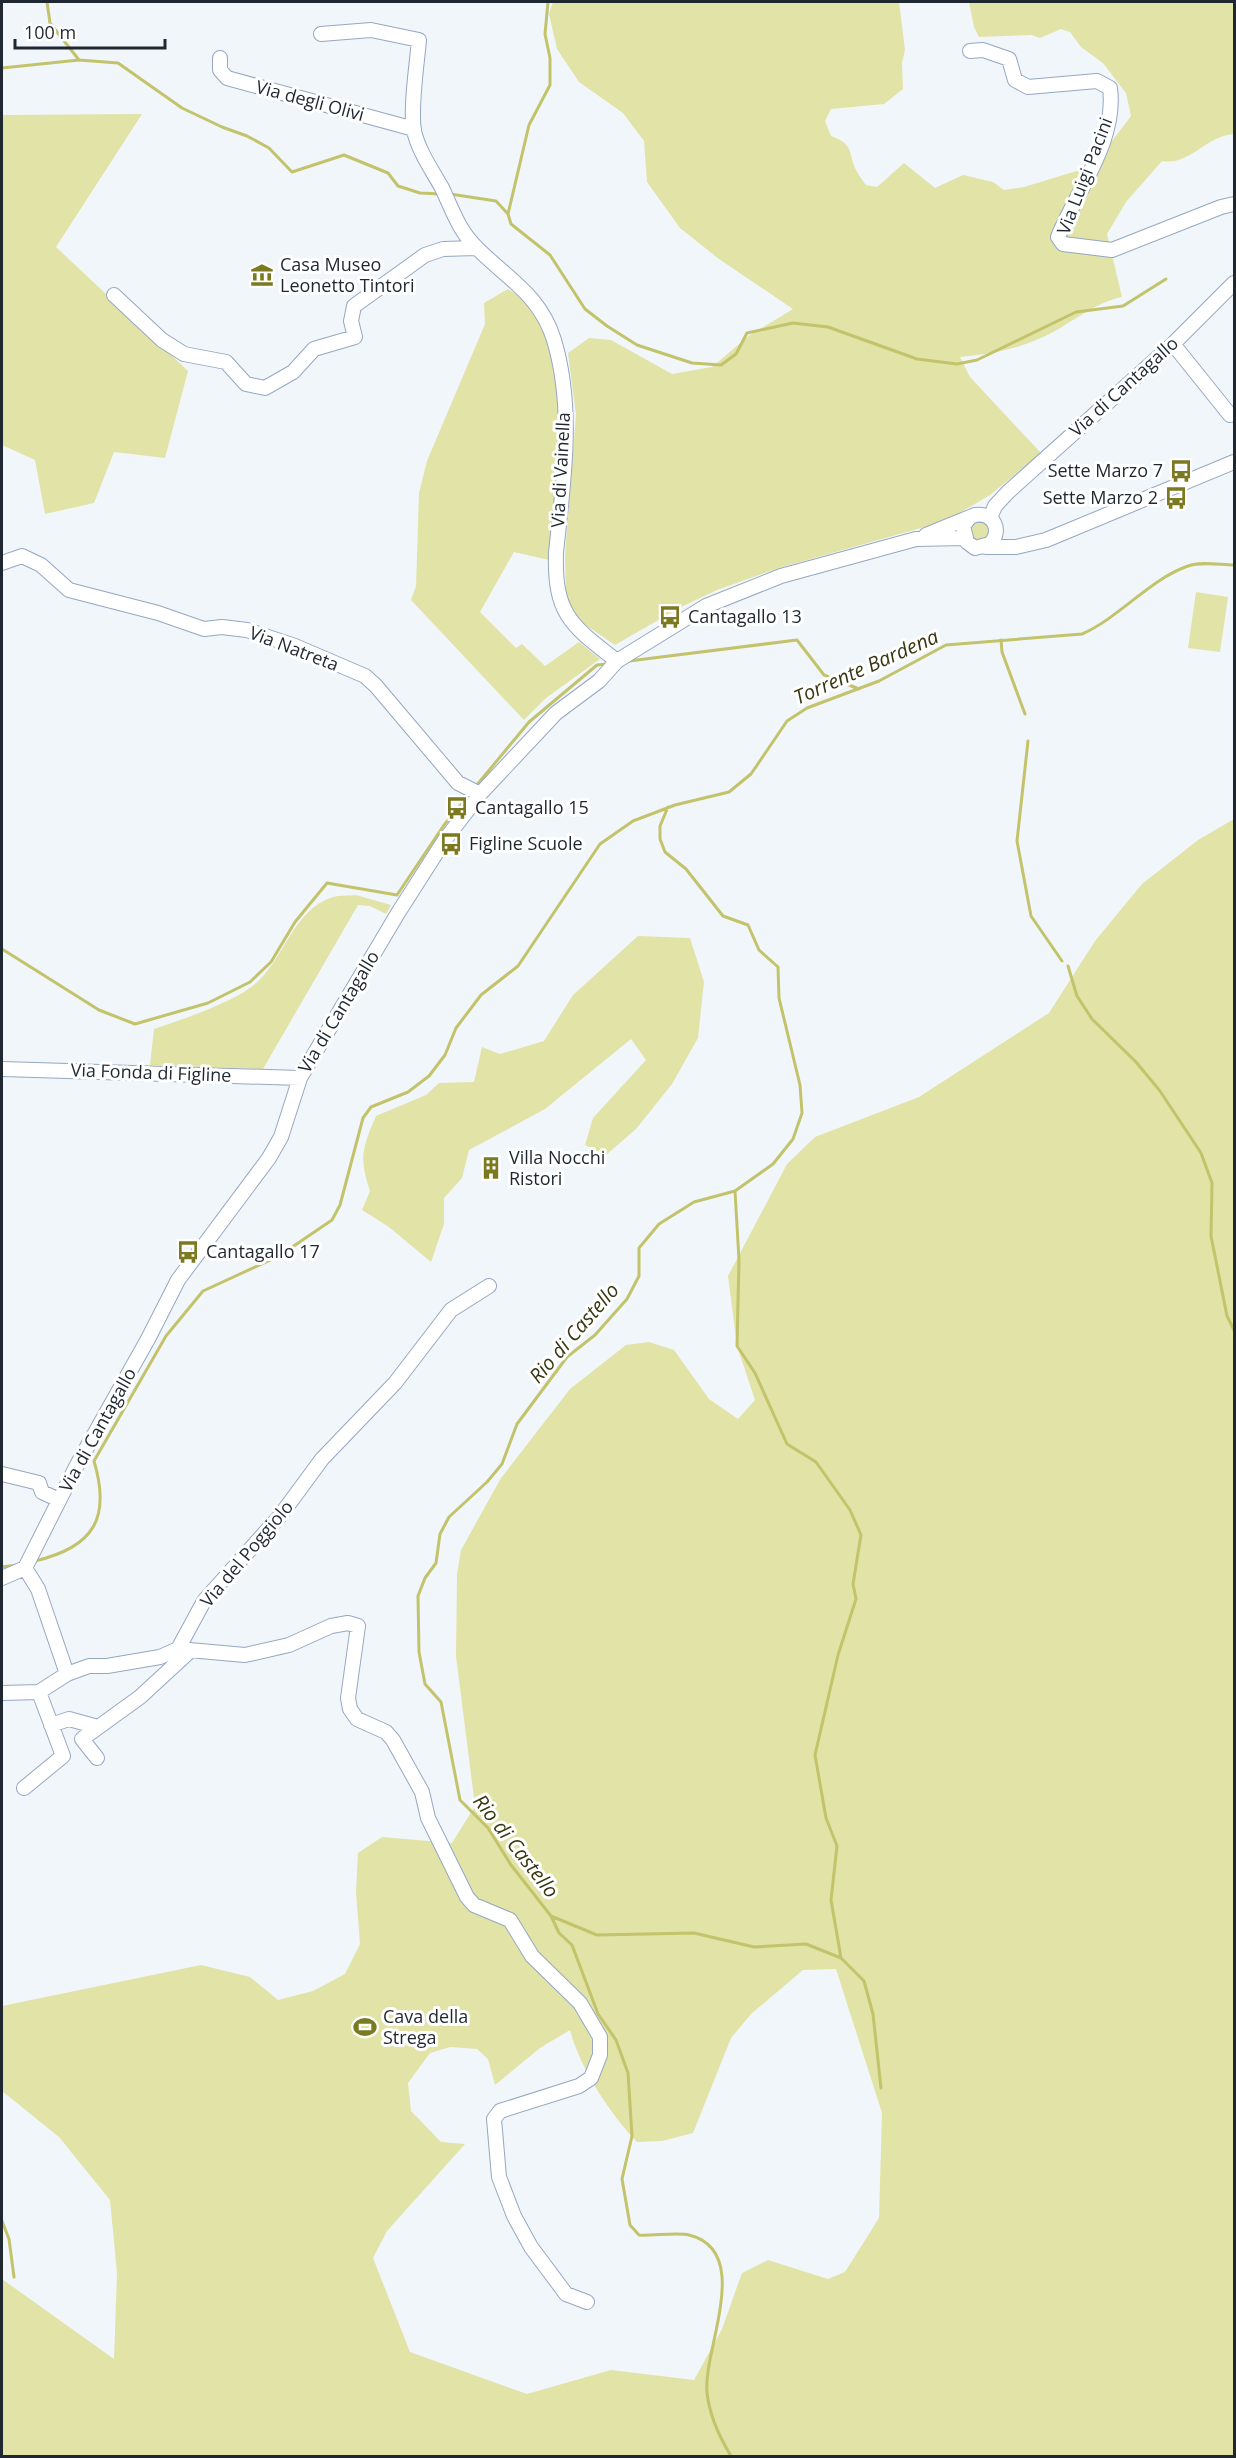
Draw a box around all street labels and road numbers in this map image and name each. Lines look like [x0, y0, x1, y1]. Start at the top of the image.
street label: Via degli Olivi [253, 74, 367, 126]
street label: Via Luigi Pacini [1051, 114, 1117, 238]
street label: Via di Cantagallo [1064, 331, 1183, 442]
street label: Via di Vainella [545, 412, 575, 528]
street label: Via Natreta [246, 620, 342, 676]
street label: Via di Cantagallo [292, 946, 384, 1077]
street label: Via Fonda di Figline [70, 1057, 232, 1087]
street label: Via di Cantagallo [53, 1363, 141, 1496]
street label: Via del Poggiolo [195, 1495, 298, 1612]

